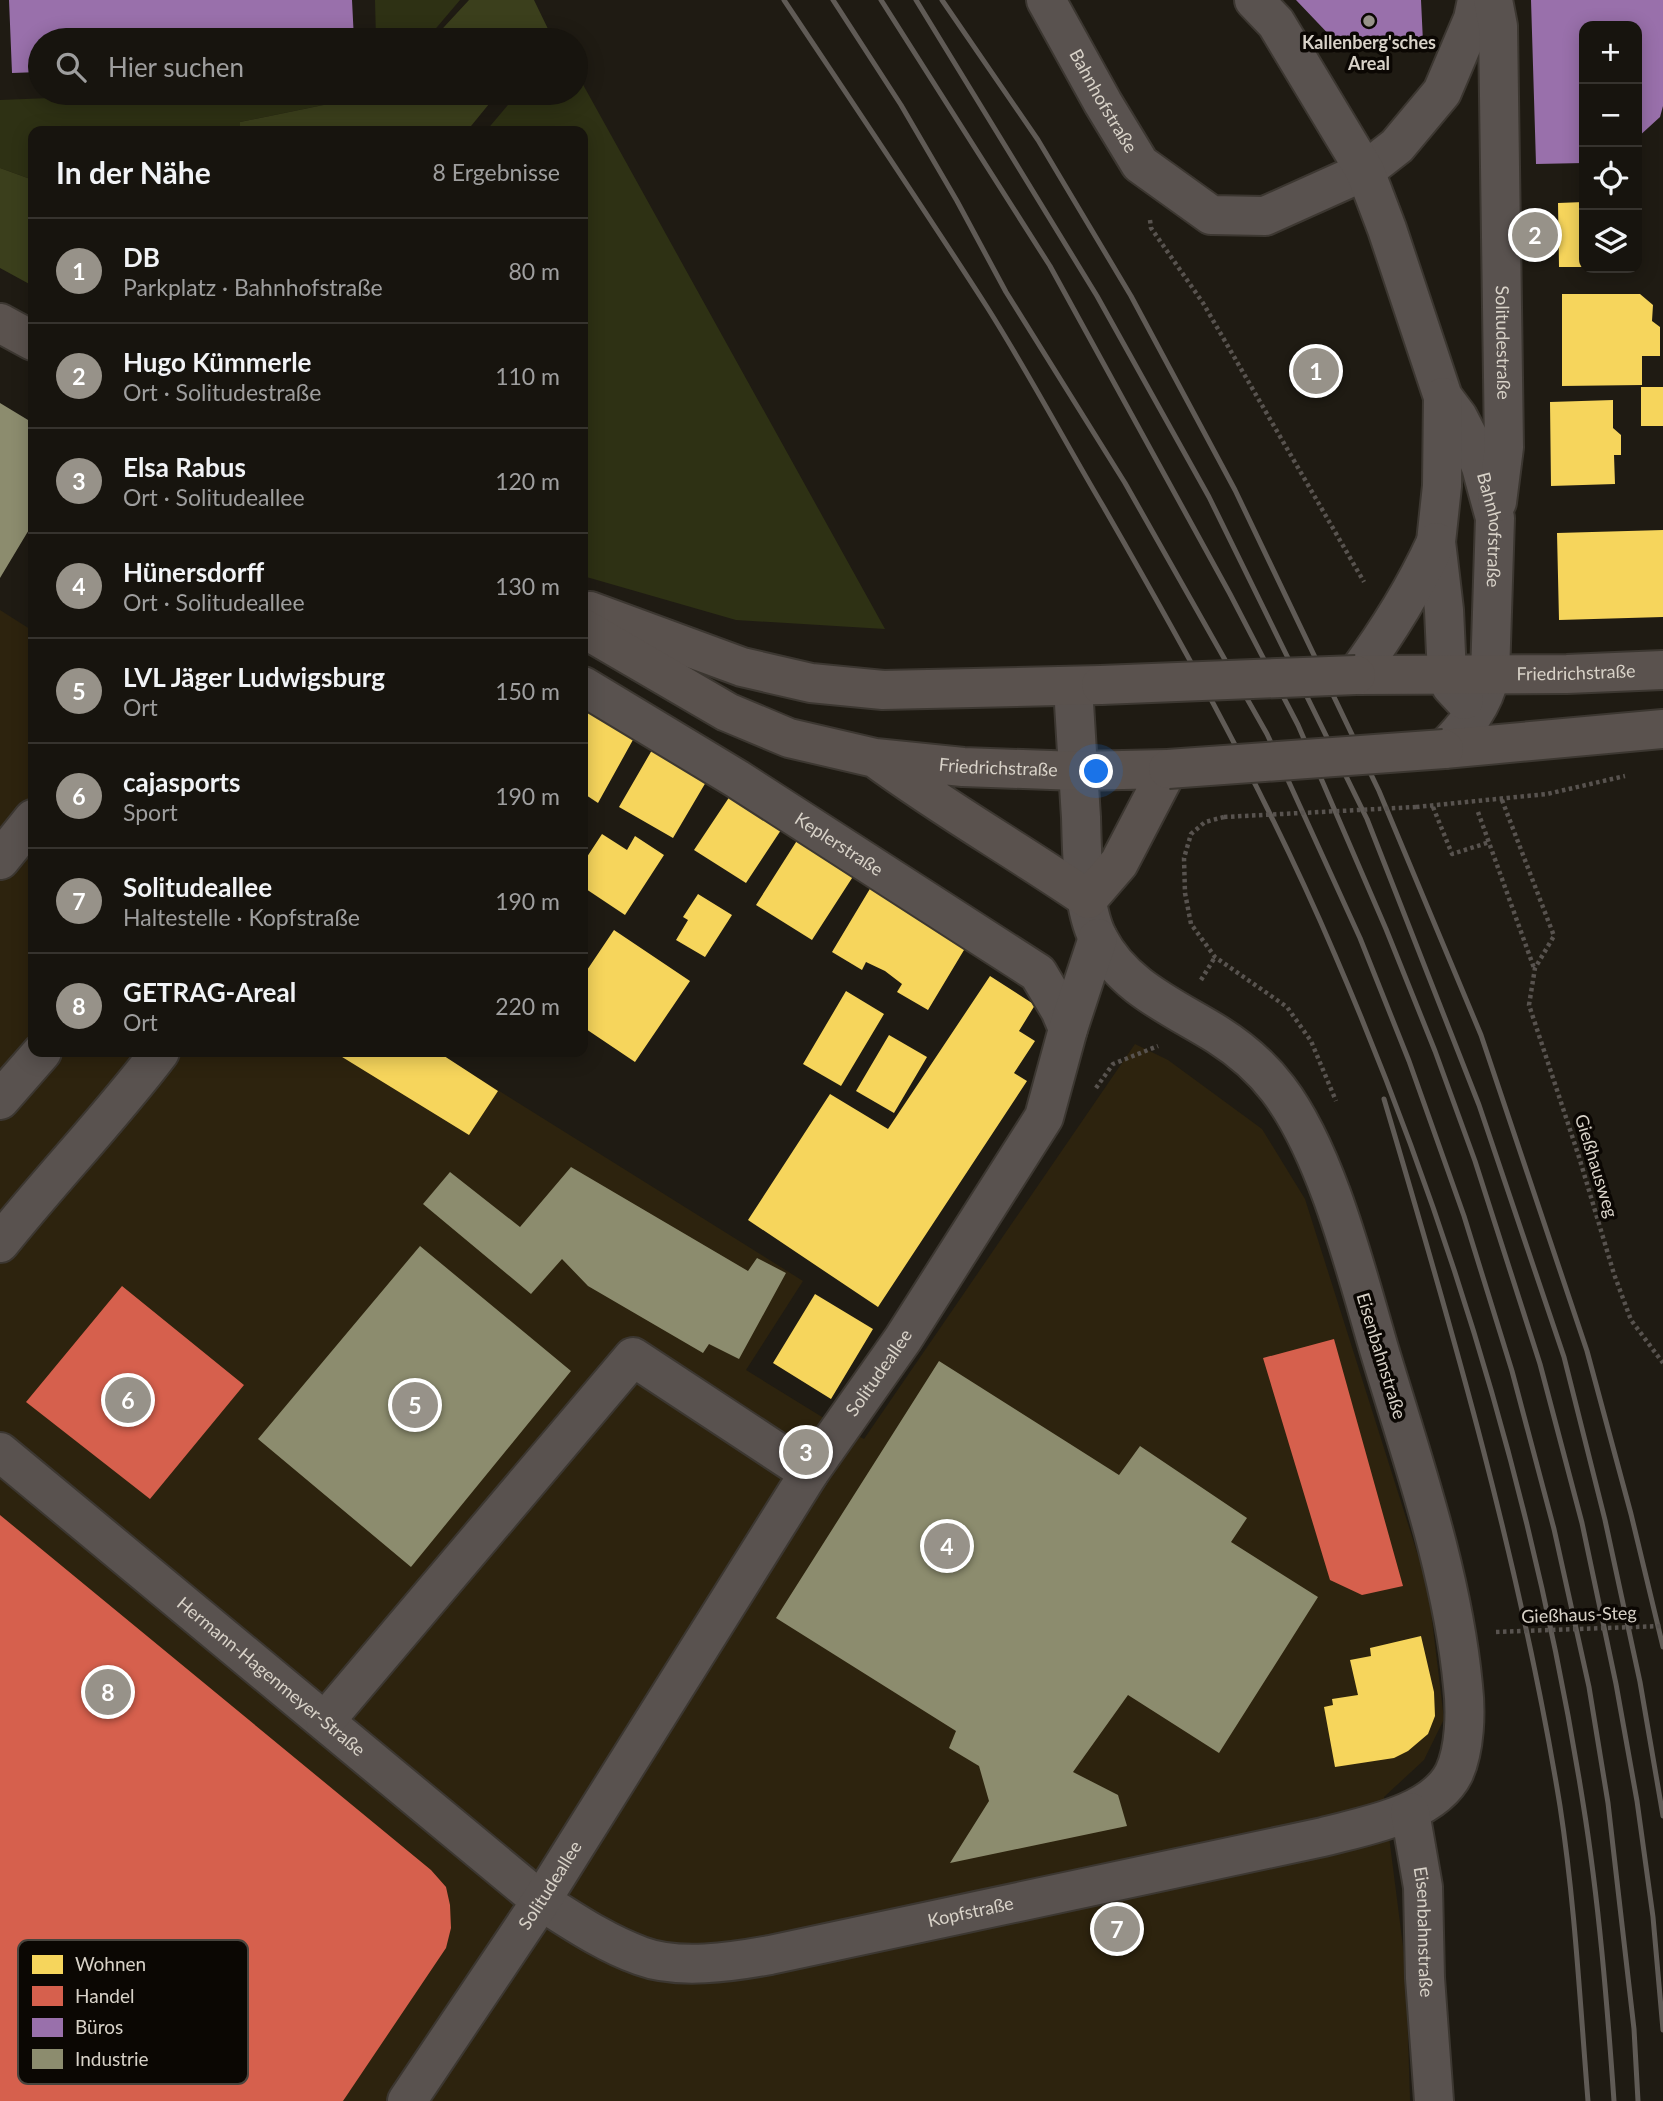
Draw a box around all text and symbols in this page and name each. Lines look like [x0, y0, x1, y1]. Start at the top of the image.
marker: Kallenberg'sches Areal [1361, 13, 1377, 29]
map controls [1579, 21, 1642, 273]
button: + [1579, 21, 1642, 84]
search box [28, 28, 588, 105]
place label: Kallenberg'sches Areal [1302, 31, 1436, 74]
street label: Bahnhofstraße [1065, 45, 1143, 157]
icon: search [52, 48, 90, 86]
text: Hier suchen [108, 51, 244, 83]
button: − [1579, 84, 1642, 147]
button: locate [1579, 147, 1642, 210]
text: In der Nähe [56, 154, 211, 190]
text: 8 Ergebnisse [432, 158, 560, 186]
pin: 2 [1512, 209, 1558, 261]
button: layers [1579, 210, 1642, 273]
text: DB [123, 241, 160, 273]
text: 1 [72, 257, 86, 285]
text: 80 m [509, 257, 560, 285]
text: Parkplatz · Bahnhofstraße [123, 273, 383, 301]
street label: Solitudestraße [1492, 285, 1515, 400]
pin: 1 [1293, 345, 1339, 397]
text: Hugo Kümmerle [123, 346, 312, 378]
text: 2 [72, 362, 86, 390]
text: 110 m [495, 362, 560, 390]
text: Ort · Solitudestraße [123, 378, 321, 406]
text: Elsa Rabus [123, 451, 246, 483]
text: 3 [72, 467, 86, 495]
text: 120 m [495, 467, 560, 495]
street label: Bahnhofstraße [1473, 470, 1508, 588]
text: Ort · Solitudeallee [123, 483, 305, 511]
text: Hünersdorff [123, 556, 264, 588]
text: 4 [72, 572, 86, 600]
text: 130 m [495, 572, 560, 600]
text: Ort · Solitudeallee [123, 588, 305, 616]
street label: Friedrichstraße [1516, 659, 1636, 684]
text: LVL Jäger Ludwigsburg [123, 661, 385, 693]
text: 5 [72, 677, 86, 705]
text: 150 m [495, 677, 560, 705]
text: Ort [123, 693, 158, 721]
street label: Friedrichstraße [938, 753, 1058, 780]
your location [1079, 754, 1113, 788]
text: cajasports [123, 766, 240, 798]
text: 6 [72, 782, 86, 810]
text: 190 m [495, 782, 560, 810]
text: Sport [123, 798, 178, 826]
street label: Keplerstraße [791, 807, 888, 880]
text: Solitudeallee [123, 871, 272, 903]
text: 7 [72, 887, 86, 915]
text: 190 m [495, 887, 560, 915]
text: Haltestelle · Kopfstraße [123, 903, 360, 931]
text: GETRAG-Areal [123, 976, 296, 1008]
text: 8 [72, 992, 86, 1020]
text: 220 m [495, 992, 560, 1020]
text: Ort [123, 1008, 158, 1036]
street label: Gießhausweg [1571, 1111, 1623, 1220]
street label: Eisenbahnstraße [1352, 1290, 1412, 1421]
street label: Solitudeallee [840, 1325, 916, 1420]
pin: 6 [105, 1374, 151, 1426]
pin: 5 [392, 1379, 438, 1431]
pin: 3 [783, 1426, 829, 1478]
pin: 4 [924, 1520, 970, 1572]
street label: Hermann-Hagenmeyer-Straße [173, 1592, 370, 1760]
street label: Gießhaus-Steg [1521, 1601, 1637, 1627]
pin: 8 [85, 1666, 131, 1718]
street label: Solitudeallee [513, 1836, 586, 1933]
street label: Eisenbahnstraße [1410, 1865, 1438, 1998]
street label: Kopfstraße [925, 1891, 1015, 1931]
pin: 7 [1094, 1903, 1140, 1955]
legend [18, 1940, 248, 2084]
text: Wohnen [75, 1952, 146, 1975]
text: Handel [75, 1984, 134, 2007]
text: Büros [75, 2015, 123, 2038]
text: Industrie [75, 2047, 149, 2070]

